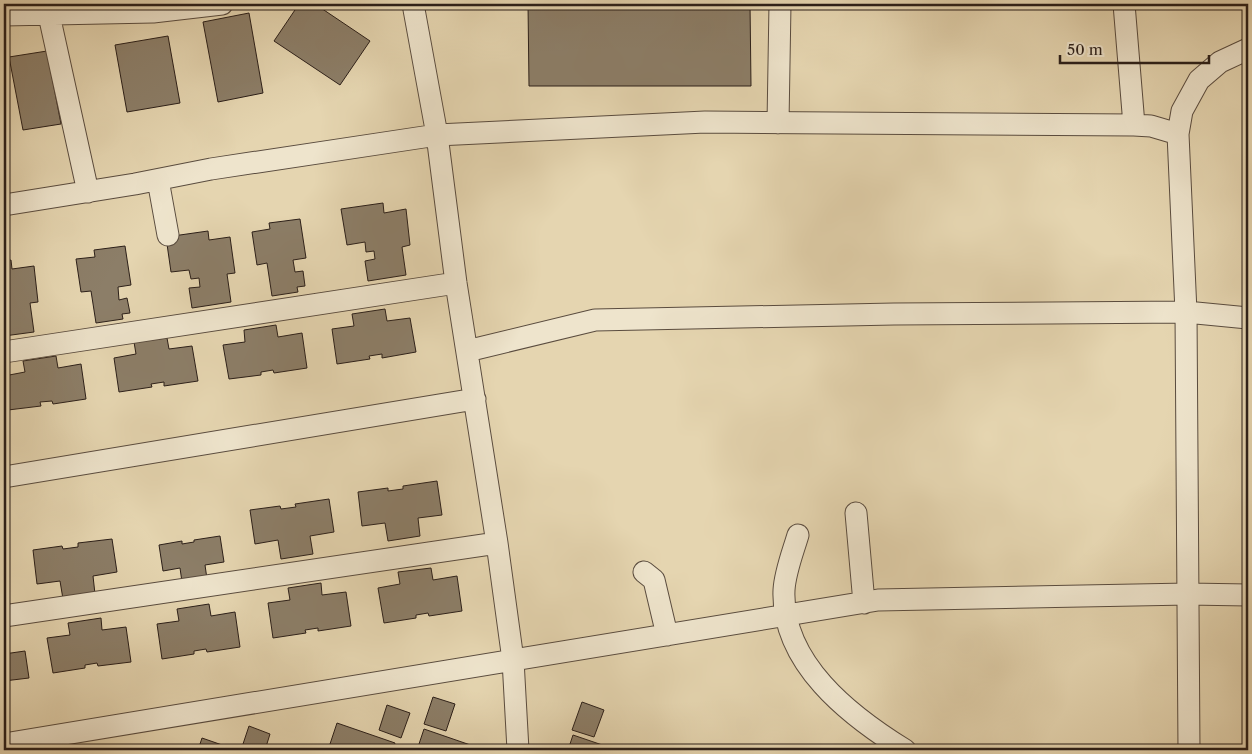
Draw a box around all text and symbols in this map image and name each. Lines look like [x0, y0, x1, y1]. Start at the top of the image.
scale bar [1060, 32, 1208, 64]
text: 50 m [1067, 40, 1103, 59]

